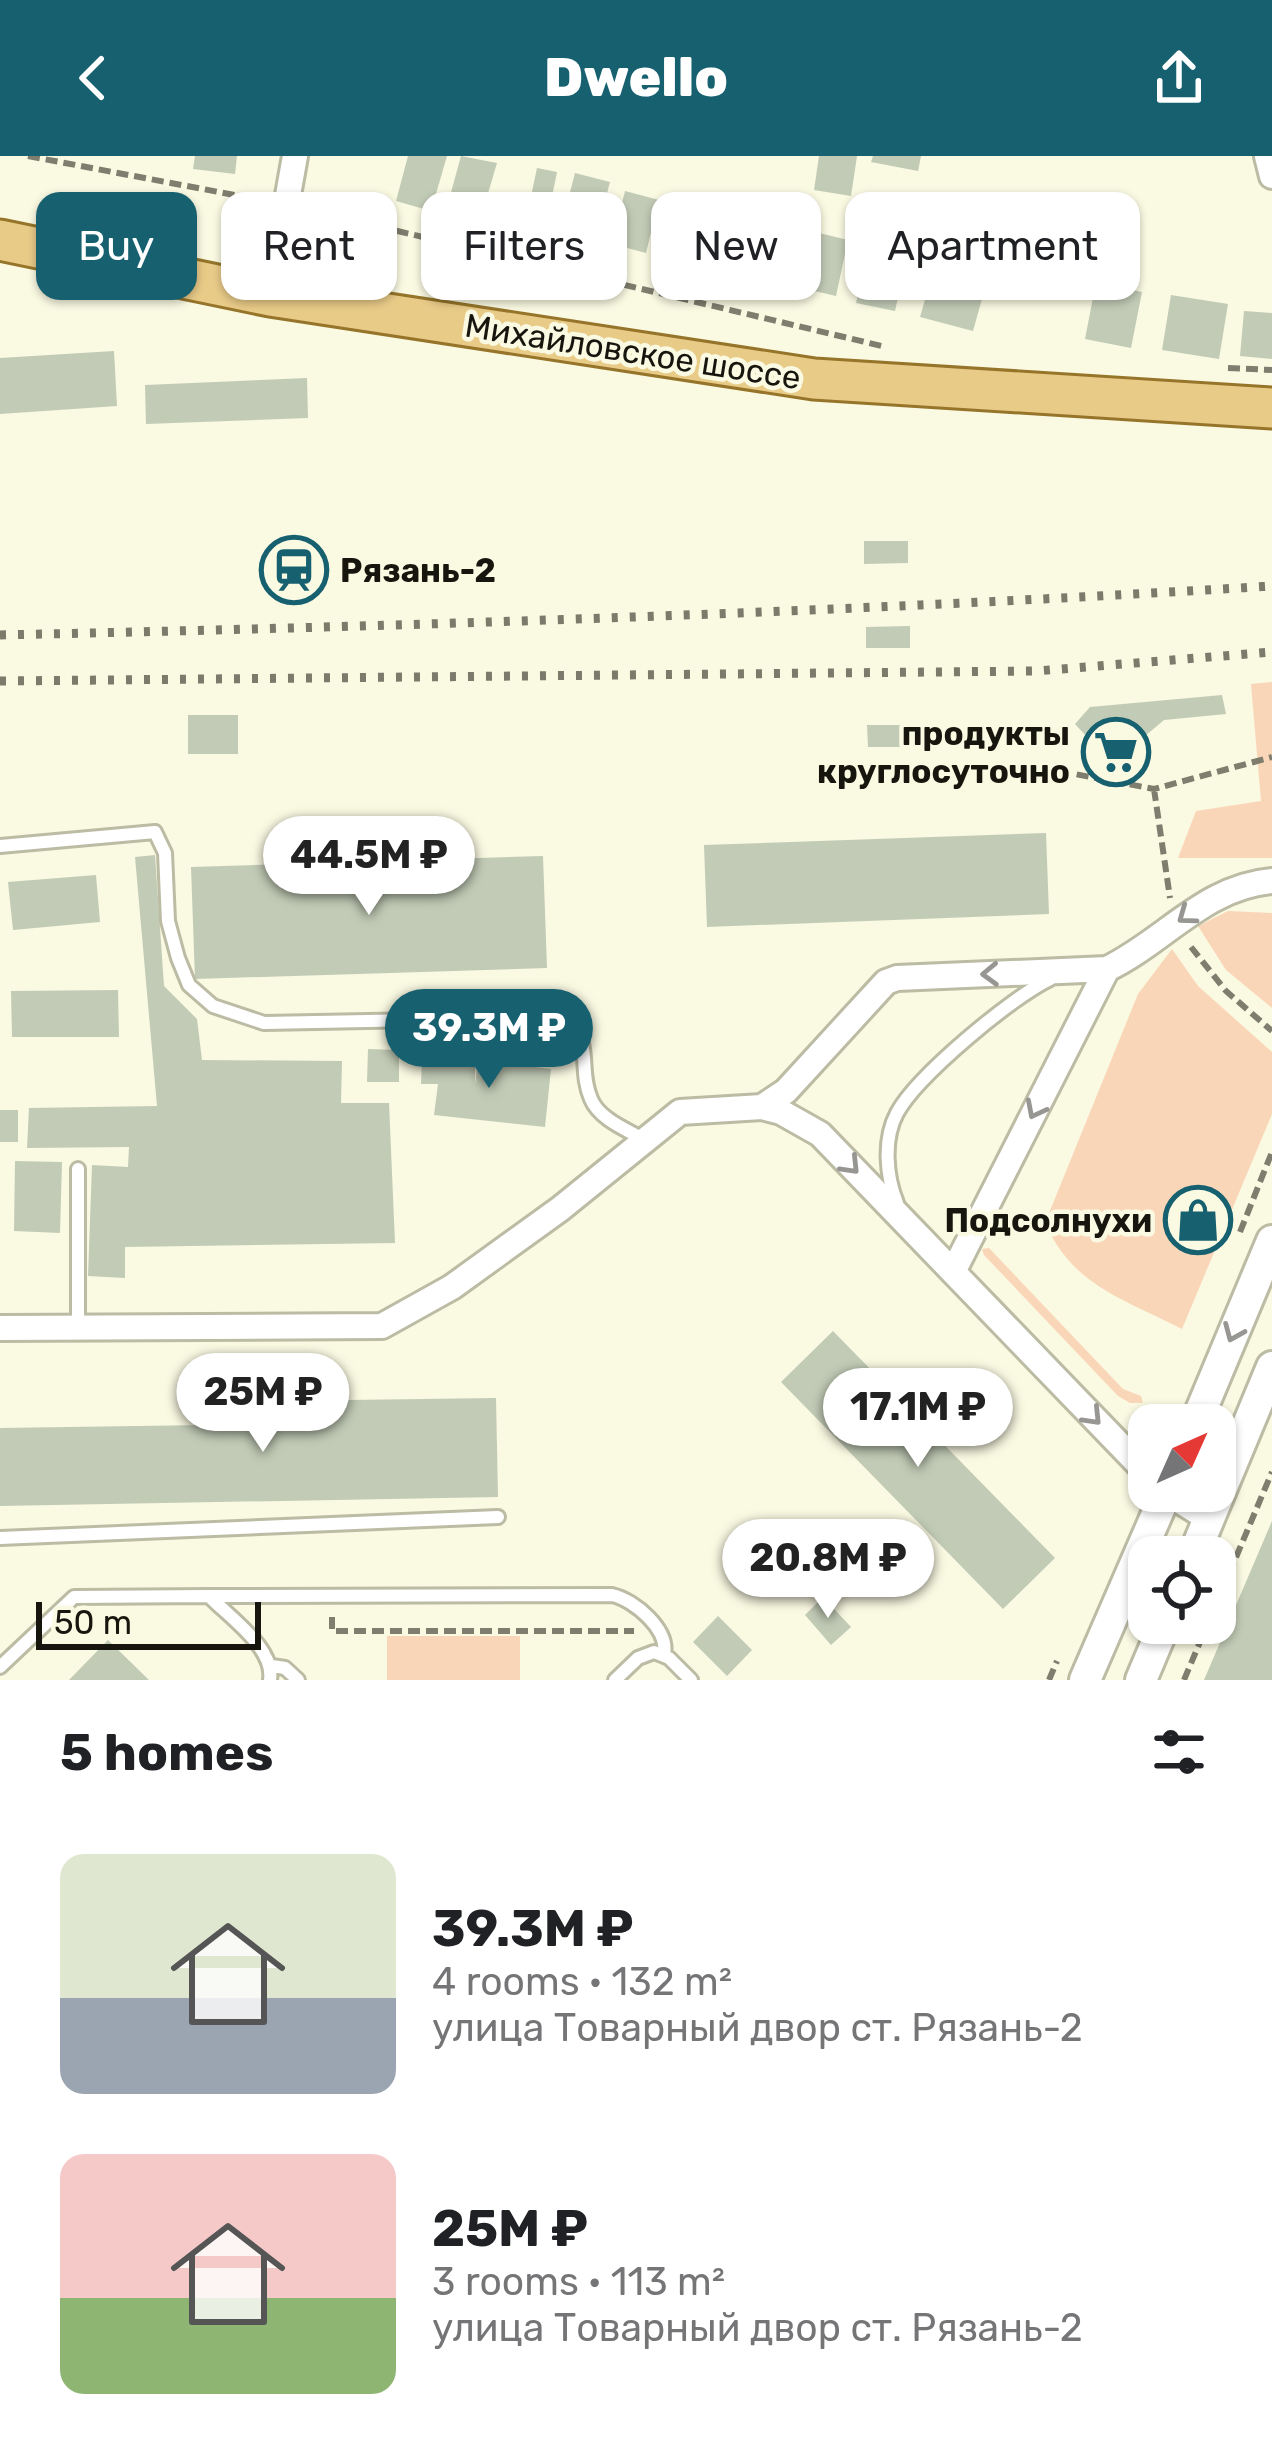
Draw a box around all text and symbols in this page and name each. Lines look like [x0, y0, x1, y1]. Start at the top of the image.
icon: back [60, 45, 126, 111]
icon: share [1146, 45, 1212, 111]
text: Dwello [544, 46, 728, 110]
chip: Buy [36, 192, 197, 300]
chip: Rent [221, 192, 397, 300]
chip: Filters [421, 192, 627, 300]
chip: New [651, 192, 821, 300]
chip: Apartment [845, 192, 1140, 300]
street label: Михайловское шоссе [462, 306, 804, 397]
station icon: Рязань-2 [259, 535, 329, 605]
place label: Рязань-2 [340, 551, 496, 590]
place label: продукты круглосуточно [817, 714, 1070, 791]
supermarket icon: продукты круглосуточно [1081, 717, 1151, 787]
pin: 44.5M ₽ [258, 816, 480, 918]
text: 44.5M ₽ [290, 832, 448, 878]
one-way arrow [1177, 901, 1199, 923]
one-way arrow [980, 961, 999, 987]
pin: 39.3M ₽ [378, 989, 600, 1091]
text: 39.3M ₽ [412, 1005, 566, 1051]
one-way arrow [1027, 1098, 1050, 1120]
one-way arrow [836, 1152, 858, 1174]
shop icon: Подсолнухи [1163, 1185, 1233, 1255]
place label: Подсолнухи [945, 1201, 1152, 1240]
one-way arrow [1223, 1321, 1247, 1342]
pin: 25M ₽ [179, 1353, 347, 1455]
pin: 17.1M ₽ [807, 1368, 1029, 1470]
text: 25M ₽ [203, 1369, 323, 1415]
text: 17.1M ₽ [850, 1384, 986, 1430]
one-way arrow [1078, 1403, 1100, 1425]
north arrow [1128, 1404, 1236, 1512]
map controls [1128, 1404, 1236, 1644]
pin: 20.8M ₽ [717, 1519, 939, 1621]
text: 20.8M ₽ [749, 1535, 907, 1581]
button: locate [1128, 1536, 1236, 1644]
scale bar [36, 1596, 261, 1649]
text: 50 m [54, 1603, 132, 1642]
icon: filters [1146, 1719, 1212, 1785]
text: 5 homes [60, 1722, 273, 1783]
text: 39.3M ₽ [432, 1898, 634, 1959]
icon: home [156, 1902, 300, 2046]
text: 4 rooms · 132 m² [432, 1959, 732, 2005]
text: улица Товарный двор ст. Рязань-2 [432, 2005, 1083, 2051]
text: 25M ₽ [432, 2198, 588, 2259]
icon: home [156, 2202, 300, 2346]
text: 3 rooms · 113 m² [432, 2259, 725, 2305]
text: улица Товарный двор ст. Рязань-2 [432, 2305, 1083, 2351]

